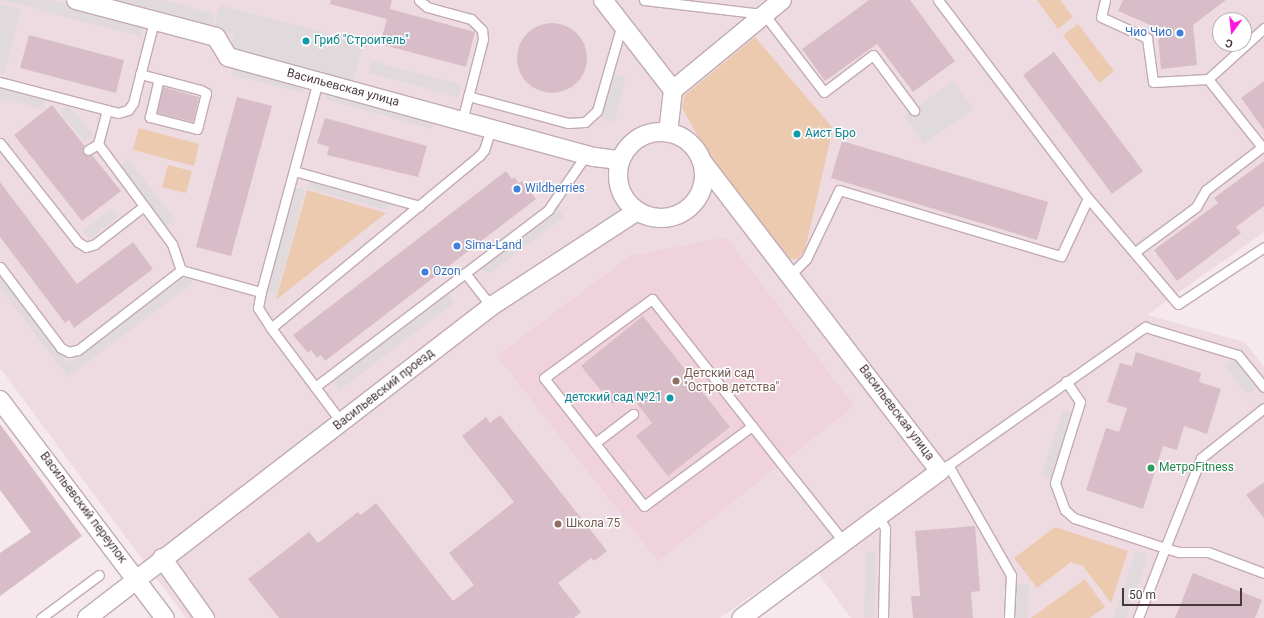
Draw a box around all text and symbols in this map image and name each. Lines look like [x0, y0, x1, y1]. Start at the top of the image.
north arrow [1212, 12, 1252, 52]
place label: Чио Чио [1125, 26, 1172, 40]
marker: Чио Чио [1175, 28, 1185, 38]
place label: Гриб "Строитель" [314, 34, 409, 48]
marker: Гриб "Строитель" [301, 36, 311, 46]
text: С [1224, 36, 1234, 50]
street label: Васильевская улица [285, 66, 401, 110]
place label: Аист Бро [805, 127, 856, 141]
marker: Аист Бро [792, 129, 802, 139]
place label: Wildberries [525, 182, 585, 196]
marker: Wildberries [512, 184, 522, 194]
place label: Sima-Land [465, 239, 522, 253]
marker: Sima-Land [452, 241, 462, 251]
place label: Ozon [433, 265, 461, 279]
marker: Ozon [420, 267, 430, 277]
street label: Васильевский проезд [331, 346, 437, 434]
street label: Васильевская улица [855, 362, 937, 464]
place label: Детский сад "Остров детства" [684, 367, 779, 395]
marker: Детский сад "Остров детства" [671, 376, 681, 386]
place label: детский сад №21 [565, 391, 662, 405]
marker: детский сад №21 [665, 393, 675, 403]
street label: Васильевский переулок [36, 450, 130, 566]
place label: МетроFitness [1159, 461, 1234, 475]
marker: МетроFitness [1146, 463, 1156, 473]
place label: Школа 75 [566, 517, 620, 531]
marker: Школа 75 [553, 519, 563, 529]
scale bar [1124, 580, 1244, 606]
text: 50 m [1129, 588, 1156, 602]

